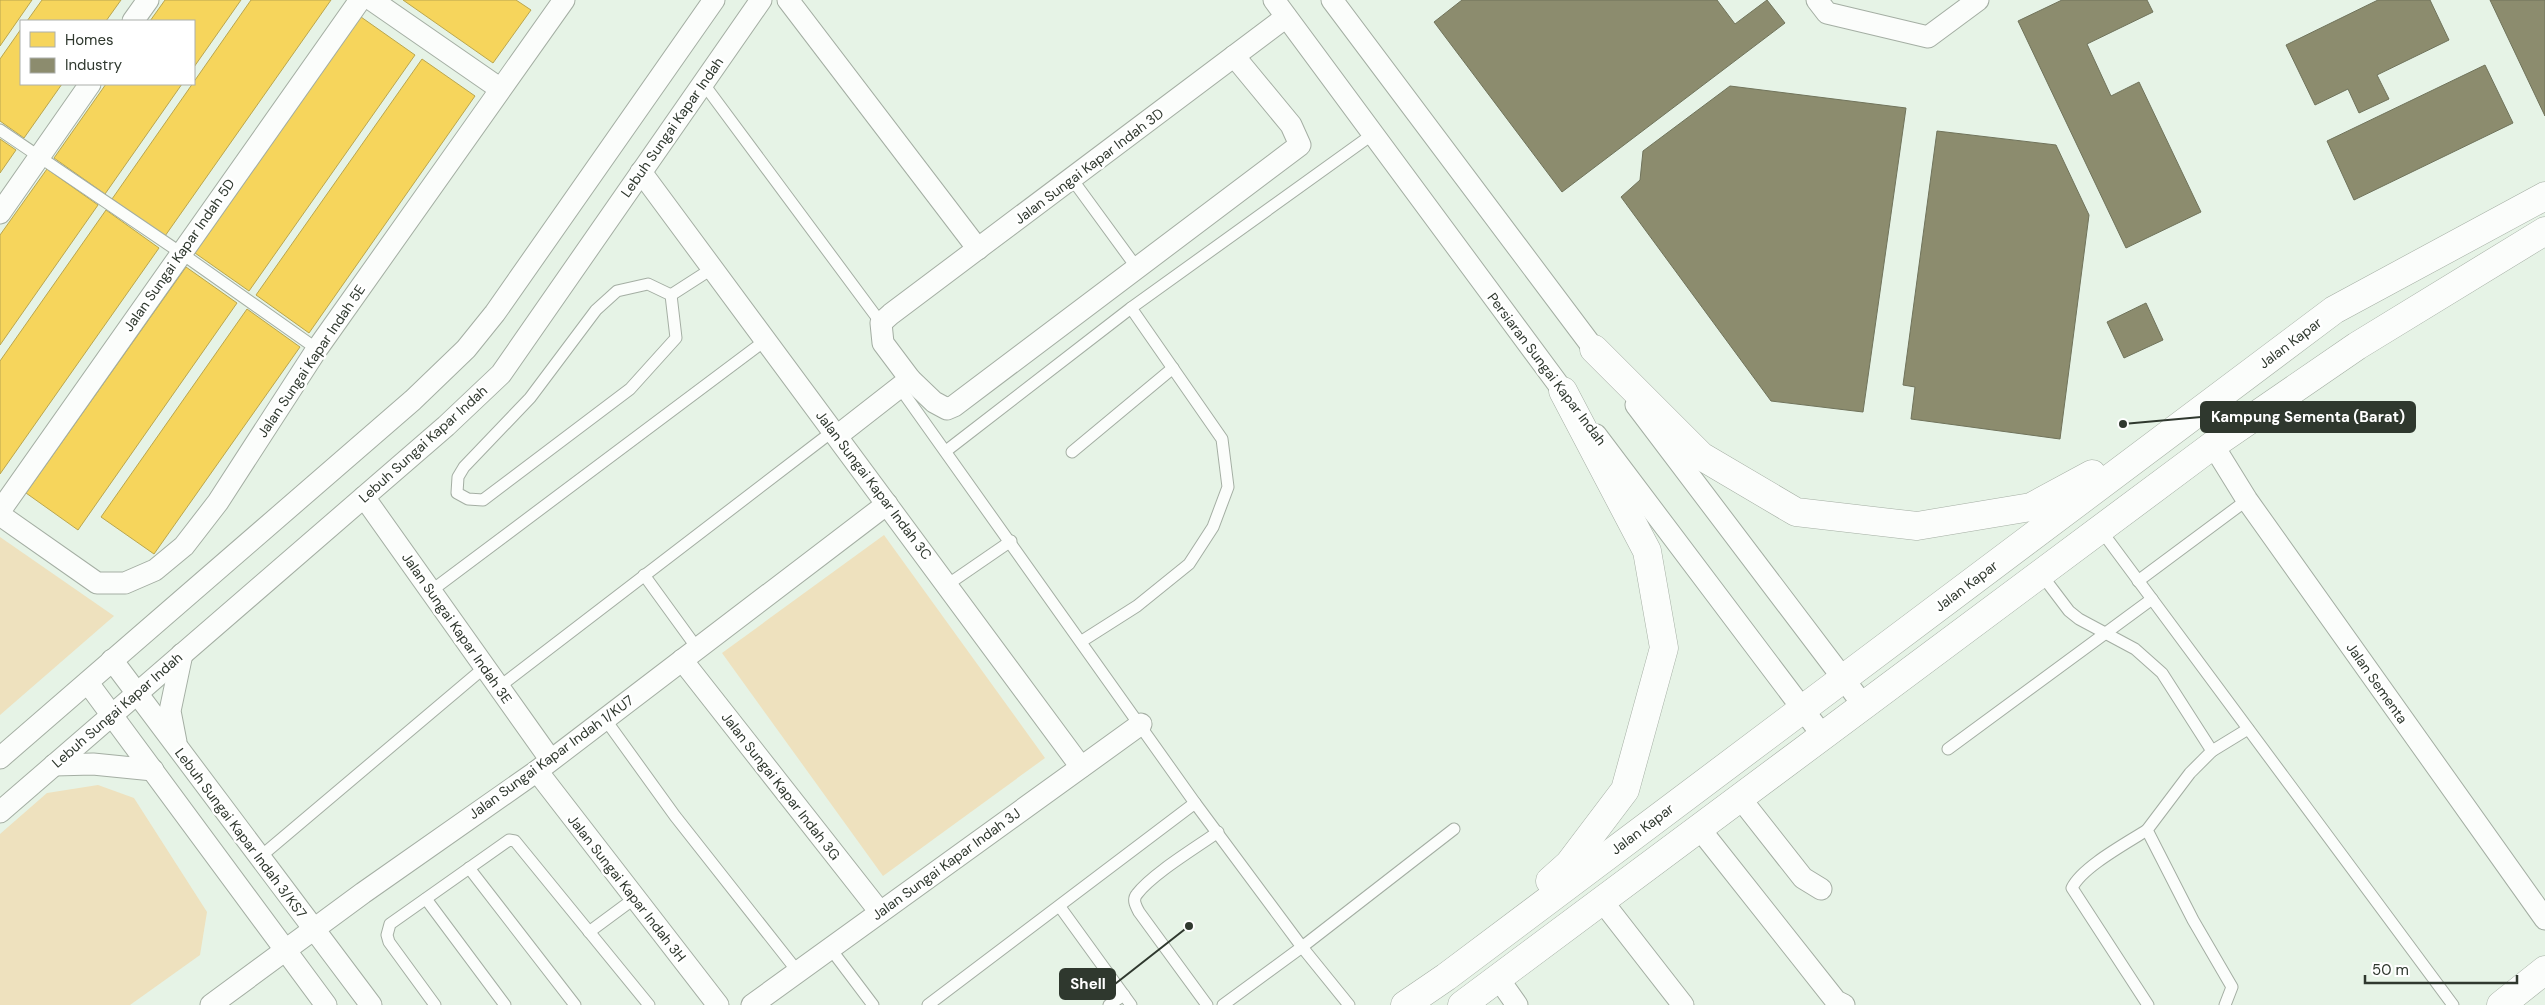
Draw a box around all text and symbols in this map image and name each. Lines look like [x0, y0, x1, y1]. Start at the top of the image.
legend [20, 20, 195, 85]
text: Homes [65, 30, 114, 50]
street label: Lebuh Sungai Kapar Indah [617, 54, 727, 200]
text: Industry [65, 55, 123, 75]
street label: Jalan Sungai Kapar Indah 3D [1011, 104, 1167, 228]
street label: Jalan Sungai Kapar Indah 5D [119, 175, 239, 335]
street label: Jalan Sungai Kapar Indah 5E [253, 281, 369, 441]
street label: Persiaran Sungai Kapar Indah [1484, 289, 1610, 449]
street label: Jalan Kapar [2255, 313, 2325, 373]
street label: Lebuh Sungai Kapar Indah [355, 382, 491, 506]
callout: Kampung Sementa (Barat) [2201, 402, 2415, 432]
street label: Jalan Sungai Kapar Indah 3C [812, 407, 936, 563]
text: Kampung Sementa (Barat) [2211, 407, 2405, 427]
street label: Jalan Sungai Kapar Indah 3E [398, 549, 516, 707]
street label: Jalan Kapar [1931, 556, 2001, 616]
street label: Jalan Sementa [2342, 639, 2412, 727]
street label: Lebuh Sungai Kapar Indah [48, 648, 186, 772]
street label: Jalan Sungai Kapar Indah 1/KU7 [465, 691, 637, 823]
street label: Jalan Sungai Kapar Indah 3G [718, 708, 844, 864]
street label: Lebuh Sungai Kapar Indah 3/KS7 [171, 744, 311, 922]
street label: Jalan Kapar [1607, 799, 1677, 859]
street label: Jalan Sungai Kapar Indah 3J [868, 804, 1024, 924]
street label: Jalan Sungai Kapar Indah 3H [564, 811, 690, 965]
scale bar [2365, 952, 2518, 984]
text: 50 m [2372, 960, 2409, 980]
callout: Shell [1060, 969, 1115, 999]
text: Shell [1070, 974, 1106, 994]

